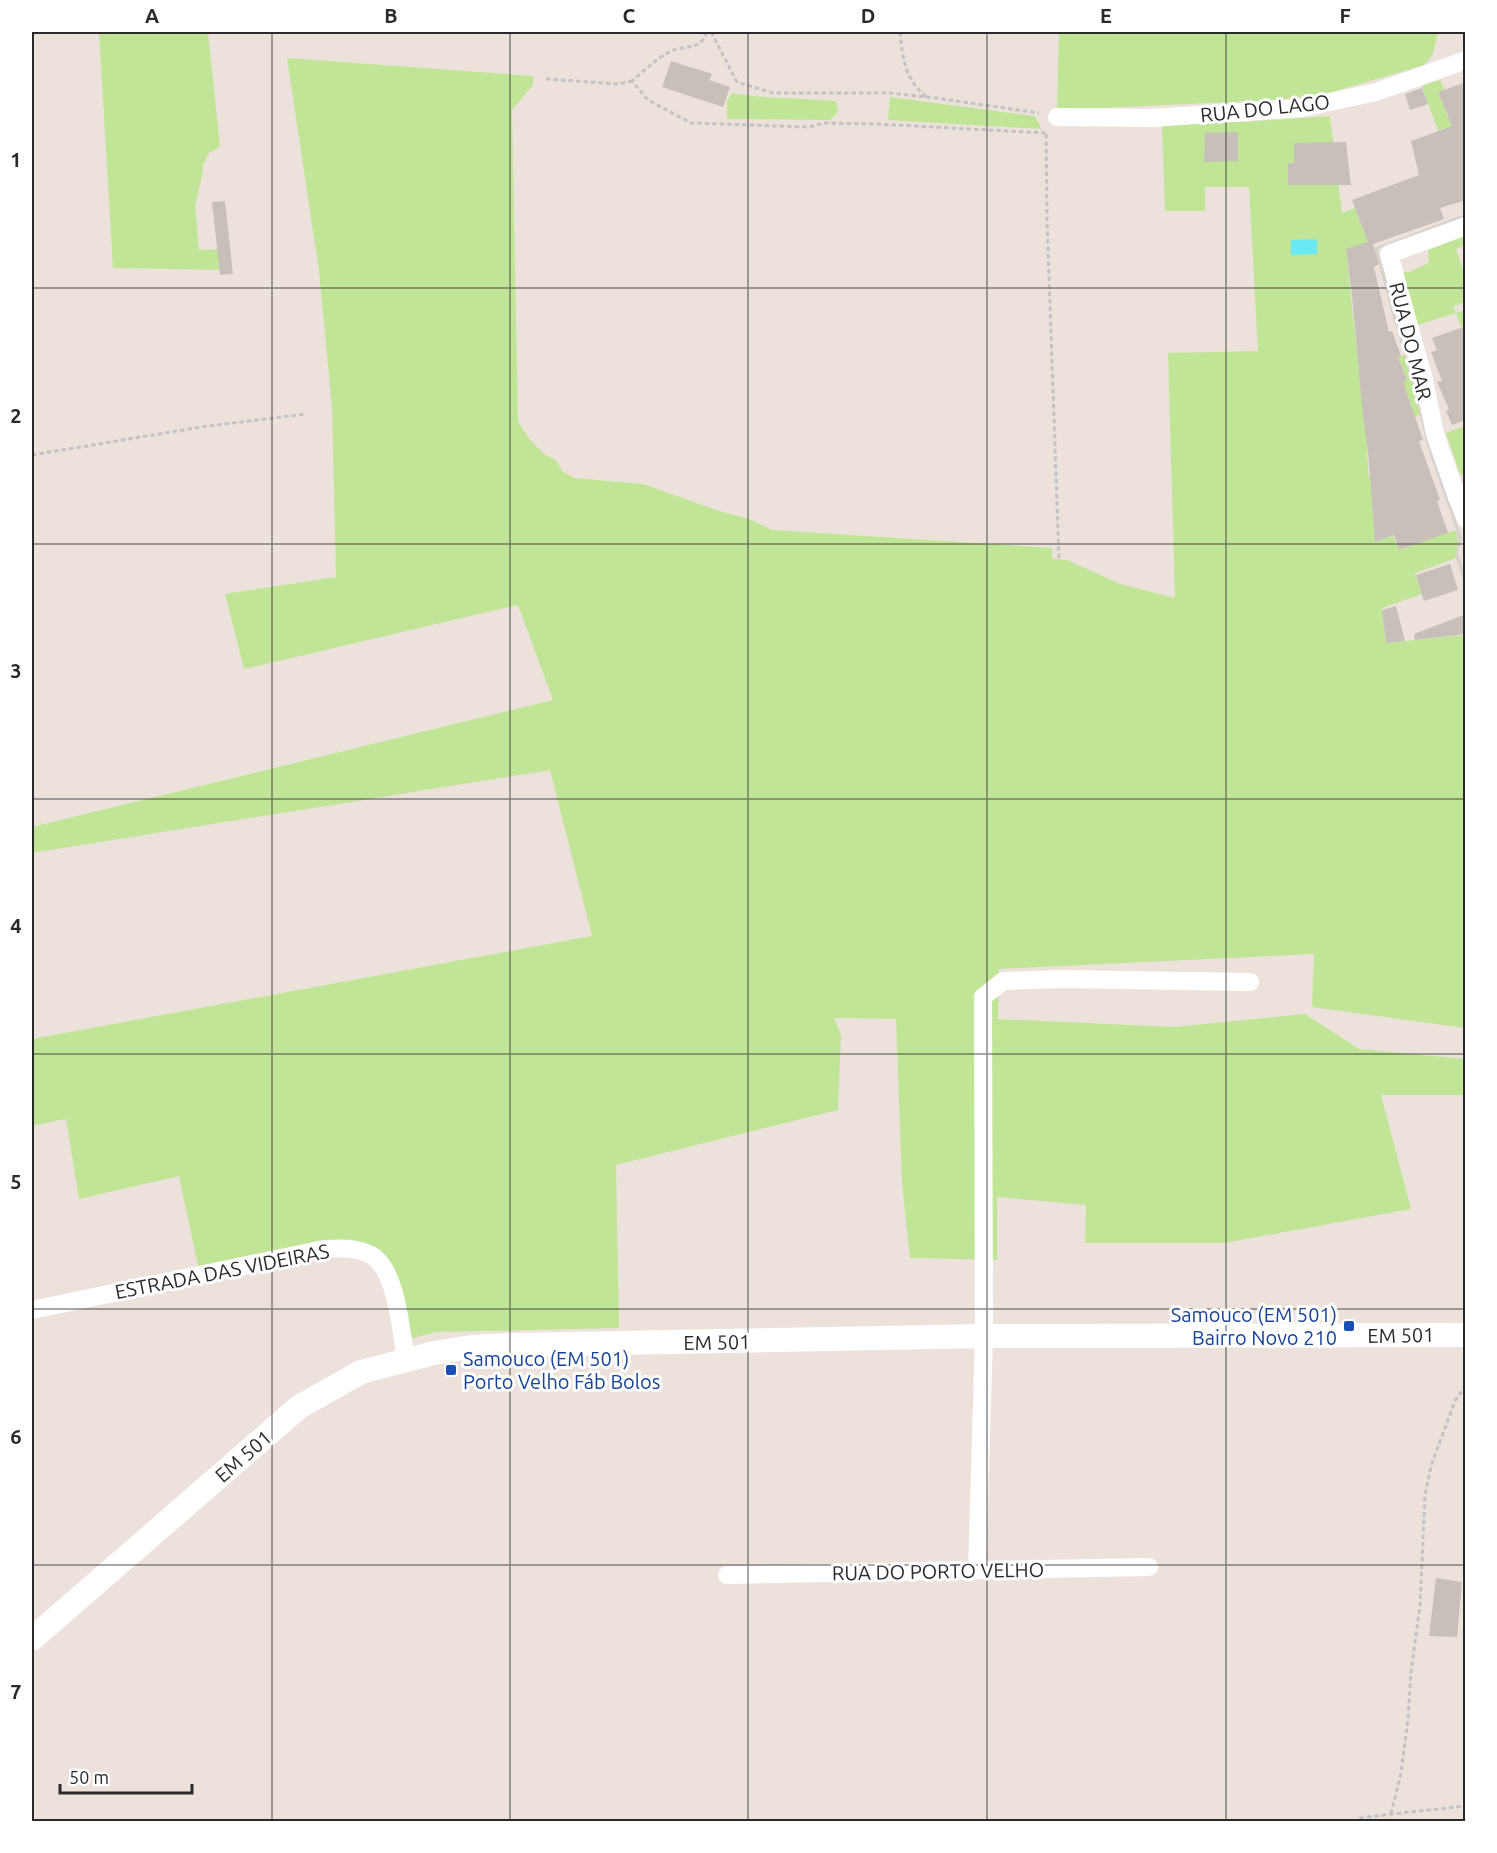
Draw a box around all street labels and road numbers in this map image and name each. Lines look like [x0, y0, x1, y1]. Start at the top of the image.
street label: RUA DO LAGO [1199, 90, 1331, 126]
street label: RUA DO MAR [1385, 280, 1437, 402]
street label: ESTRADA DAS VIDEIRAS [113, 1239, 331, 1303]
street label: EM 501 [1367, 1323, 1435, 1347]
street label: EM 501 [683, 1330, 751, 1354]
street label: EM 501 [210, 1425, 276, 1487]
street label: RUA DO PORTO VELHO [832, 1558, 1044, 1584]

